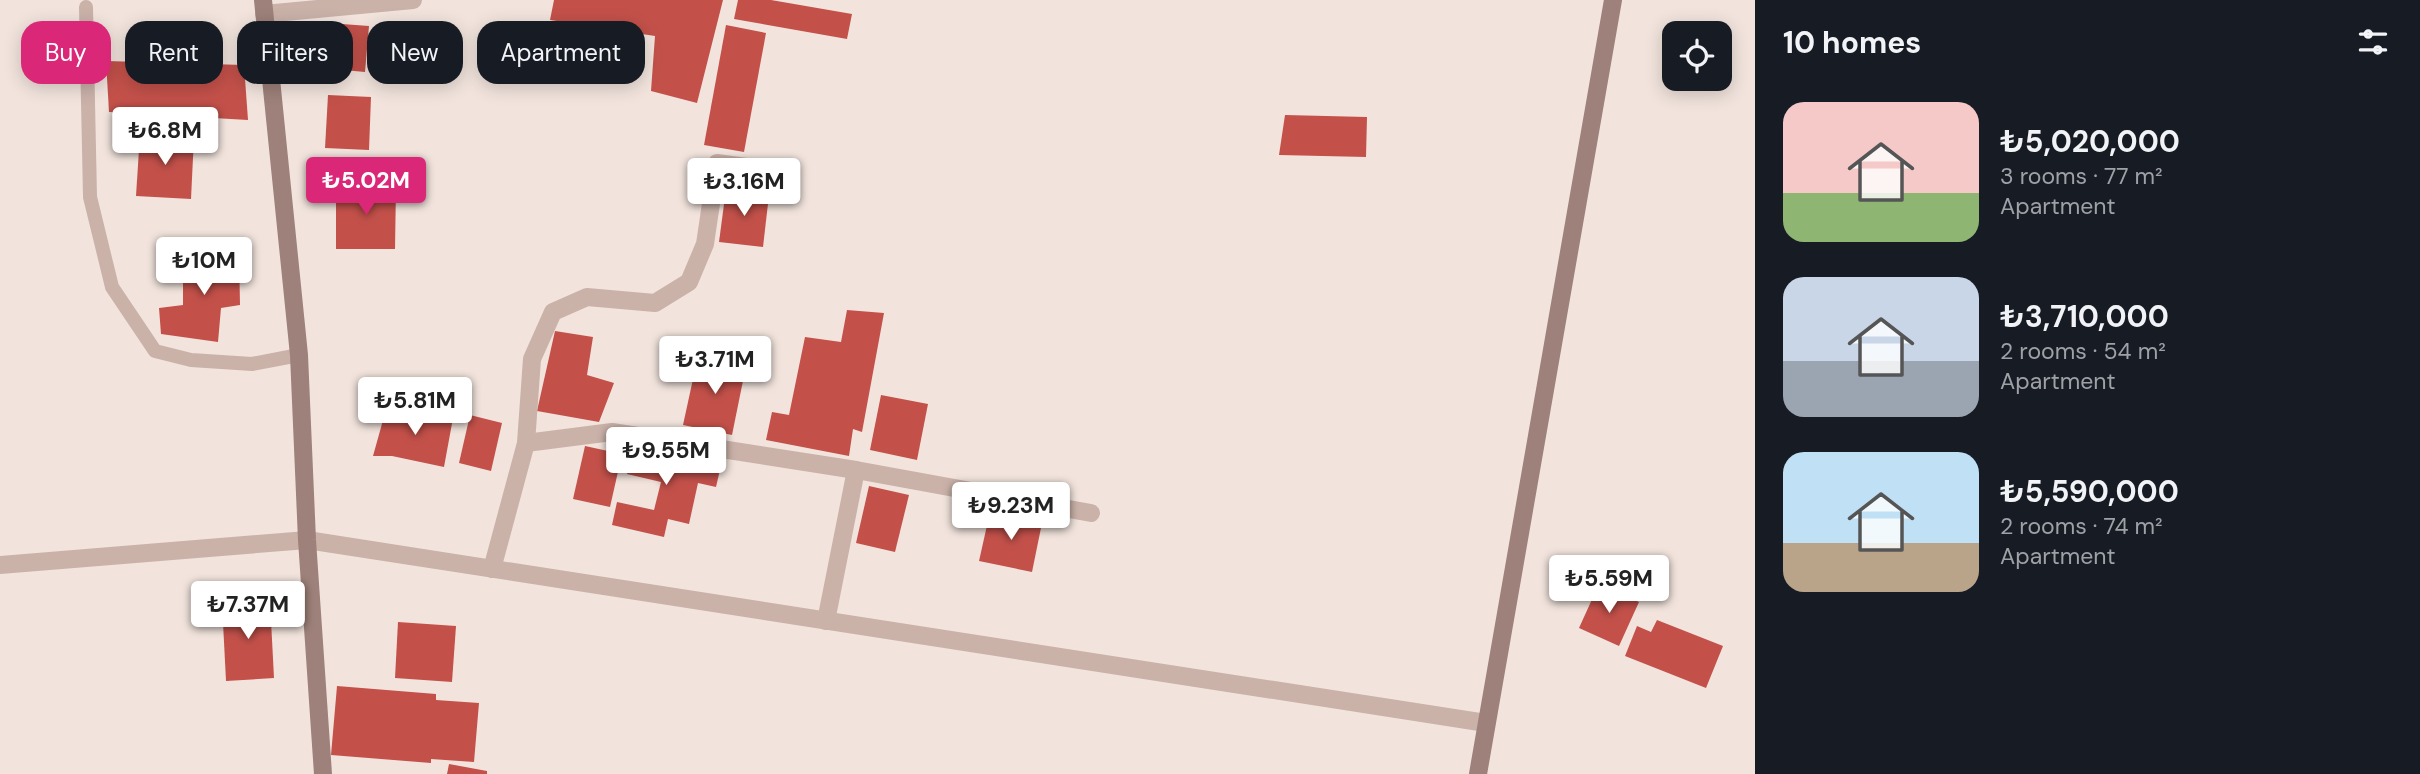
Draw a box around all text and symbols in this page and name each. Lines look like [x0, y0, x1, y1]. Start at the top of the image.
chip: Buy [21, 21, 111, 84]
chip: Rent [125, 21, 223, 84]
chip: Filters [237, 21, 353, 84]
chip: New [367, 21, 463, 84]
chip: Apartment [477, 21, 645, 84]
map controls [1662, 21, 1732, 91]
button: locate [1662, 21, 1732, 91]
text: 10 homes [1783, 23, 1921, 62]
icon: filters [2354, 23, 2392, 61]
pin: ₺6.8M [116, 108, 214, 167]
text: ₺6.8M [128, 115, 202, 145]
text: ₺5,020,000 [2000, 122, 2180, 161]
icon: home [1839, 130, 1923, 214]
pin: ₺5.02M [309, 158, 423, 217]
pin: ₺3.16M [687, 158, 801, 218]
text: 3 rooms · 77 m² [2000, 161, 2163, 191]
text: ₺5.02M [322, 165, 410, 195]
text: ₺3.16M [703, 166, 785, 196]
text: Apartment [2000, 191, 2115, 221]
pin: ₺10M [163, 238, 245, 297]
text: ₺10M [172, 245, 236, 275]
text: ₺3,710,000 [2000, 297, 2169, 336]
icon: home [1839, 305, 1923, 389]
pin: ₺3.71M [658, 336, 772, 396]
text: 2 rooms · 54 m² [2000, 336, 2166, 366]
text: ₺3.71M [675, 344, 755, 374]
text: Apartment [2000, 366, 2115, 396]
pin: ₺5.81M [358, 378, 472, 437]
text: ₺5.81M [374, 385, 456, 415]
pin: ₺9.55M [609, 428, 723, 487]
text: ₺9.55M [622, 435, 710, 465]
text: ₺5,590,000 [2000, 472, 2179, 511]
icon: home [1839, 480, 1923, 564]
pin: ₺9.23M [954, 482, 1068, 542]
text: ₺9.23M [968, 490, 1054, 520]
text: 2 rooms · 74 m² [2000, 511, 2163, 541]
text: Apartment [2000, 541, 2115, 571]
pin: ₺5.59M [1552, 556, 1666, 615]
text: ₺5.59M [1565, 563, 1653, 593]
pin: ₺7.37M [191, 582, 305, 641]
text: ₺7.37M [207, 589, 289, 619]

